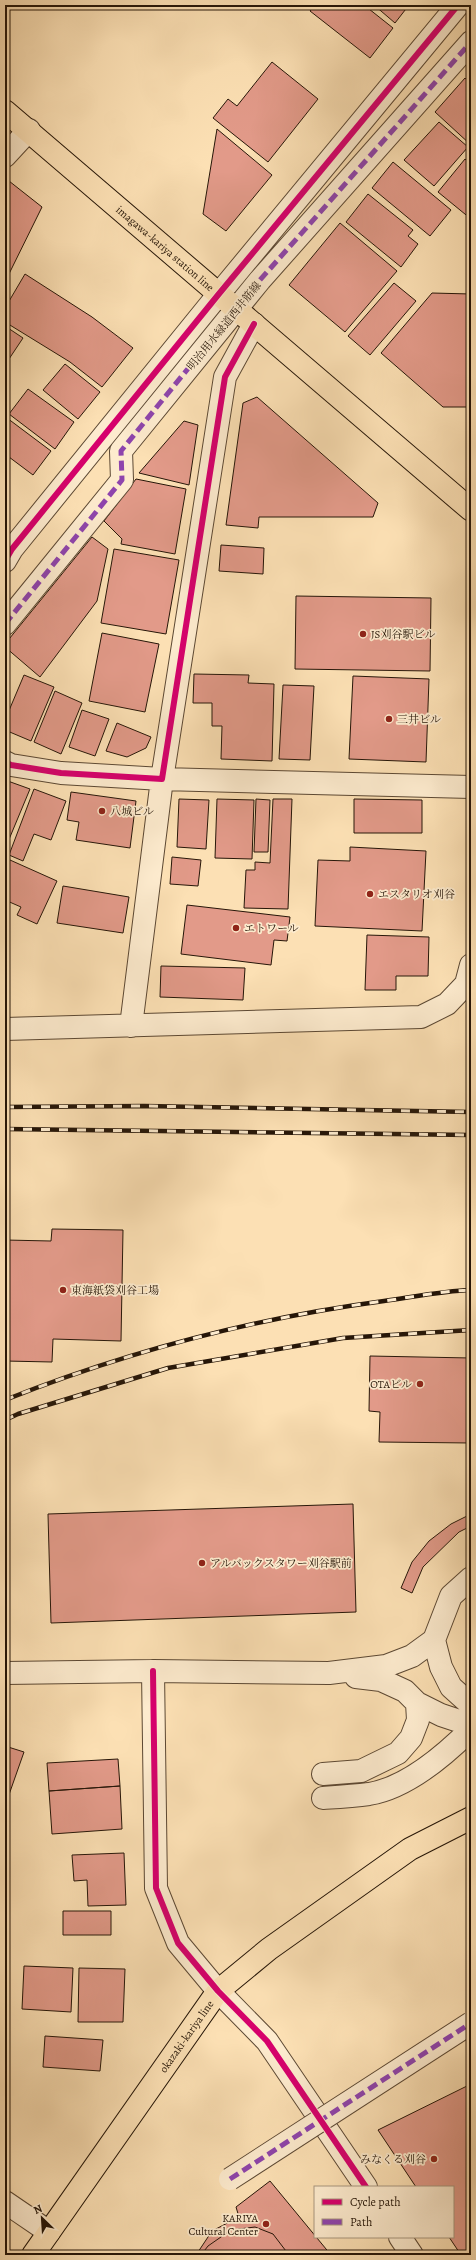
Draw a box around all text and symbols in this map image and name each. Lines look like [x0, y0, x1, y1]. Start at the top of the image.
street label: imagawa-kariya station line [113, 202, 218, 295]
street label: 明治用水緑道西井筋線 [184, 279, 264, 373]
place label: JS刈谷駅ビル [371, 627, 435, 642]
marker: JS刈谷駅ビル [358, 629, 368, 639]
place label: 三井ビル [397, 712, 441, 727]
marker: 三井ビル [384, 714, 394, 724]
place label: 八城ビル [110, 804, 154, 819]
marker: 八城ビル [97, 806, 107, 816]
place label: エスタリオ刈谷 [378, 887, 455, 902]
marker: エスタリオ刈谷 [365, 889, 375, 899]
place label: エトワール [244, 921, 299, 936]
marker: エトワール [231, 923, 241, 933]
place label: 東海紙袋刈谷工場 [71, 1283, 159, 1298]
marker: 東海紙袋刈谷工場 [58, 1285, 68, 1295]
place label: OTAビル [370, 1377, 412, 1392]
marker: OTAビル [415, 1379, 425, 1389]
place label: アルバックスタワー刈谷駅前 [210, 1556, 352, 1571]
marker: アルバックスタワー刈谷駅前 [197, 1558, 207, 1568]
street label: okazaki-kariya line [156, 1997, 217, 2076]
place label: みなくる刈谷 [360, 2152, 426, 2167]
marker: みなくる刈谷 [429, 2154, 439, 2164]
legend [314, 2186, 454, 2238]
text: Cycle path [350, 2194, 401, 2210]
north arrow [22, 2198, 62, 2238]
text: N [31, 2201, 45, 2218]
place label: KARIYA Cultural Center [188, 2211, 259, 2239]
text: Path [350, 2214, 373, 2230]
marker: KARIYA Cultural Center [261, 2219, 271, 2229]

